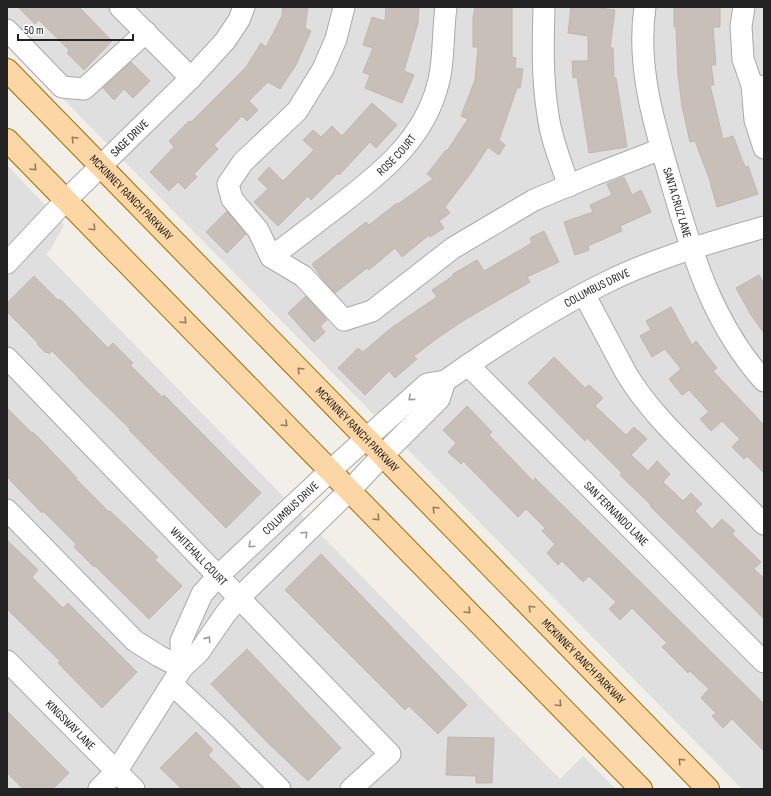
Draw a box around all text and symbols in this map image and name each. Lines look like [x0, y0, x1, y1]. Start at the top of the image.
scale bar [18, 16, 133, 42]
text: 50 m [24, 23, 44, 38]
street label: SAGE DRIVE [107, 116, 152, 160]
street label: ROSE COURT [374, 131, 420, 179]
one-way arrow [71, 136, 79, 144]
street label: MCKINNEY RANCH PARKWAY [86, 151, 176, 243]
one-way arrow [29, 163, 36, 170]
street label: SANTA CRUZ LANE [660, 166, 695, 240]
one-way arrow [88, 223, 96, 231]
street label: COLUMBUS DRIVE [561, 265, 632, 311]
one-way arrow [179, 316, 187, 324]
one-way arrow [297, 367, 305, 375]
street label: MCKINNEY RANCH PARKWAY [312, 383, 403, 475]
one-way arrow [408, 393, 416, 400]
one-way arrow [281, 419, 288, 427]
street label: COLUMBUS DRIVE [259, 478, 322, 538]
street label: SAN FERNANDO LANE [581, 478, 652, 549]
one-way arrow [432, 506, 440, 514]
one-way arrow [372, 513, 380, 521]
street label: WHITEHALL COURT [167, 524, 231, 589]
one-way arrow [300, 531, 308, 539]
one-way arrow [248, 540, 256, 547]
one-way arrow [529, 605, 536, 613]
one-way arrow [463, 606, 471, 614]
street label: MCKINNEY RANCH PARKWAY [539, 615, 629, 707]
one-way arrow [203, 636, 211, 643]
street label: KINGSWAY LANE [42, 697, 99, 753]
one-way arrow [554, 699, 562, 707]
one-way arrow [678, 758, 686, 766]

